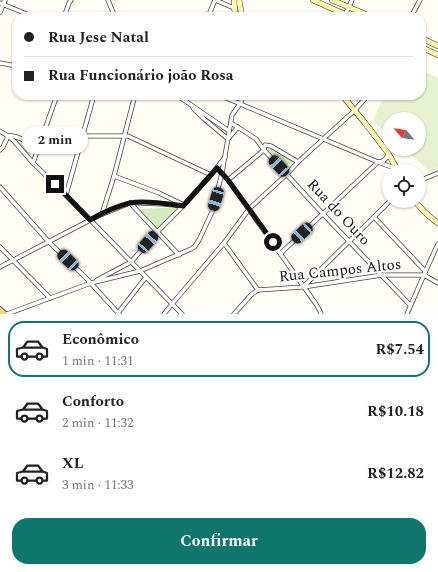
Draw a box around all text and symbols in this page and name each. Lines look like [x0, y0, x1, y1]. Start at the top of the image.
text: Rua Jese Natal [48, 26, 149, 49]
text: Rua Funcionário joão Rosa [48, 64, 234, 87]
north arrow [382, 112, 426, 156]
map controls [382, 112, 426, 208]
callout: 2 min [22, 126, 88, 154]
text: 2 min [38, 130, 72, 150]
car [266, 153, 292, 179]
button: locate [382, 164, 426, 208]
street label: Rua do Ouro [301, 174, 376, 251]
route end [46, 175, 64, 193]
car [207, 186, 225, 212]
car [289, 220, 315, 246]
car [136, 229, 160, 255]
route start [264, 233, 282, 251]
car [55, 247, 81, 273]
street label: Rua Campos Altos [278, 253, 402, 288]
text: Econômico [62, 328, 139, 351]
icon: car [14, 331, 50, 367]
text: R$7.54 [375, 338, 424, 361]
text: 1 min · 11:31 [62, 351, 134, 371]
text: Conforto [62, 390, 124, 413]
icon: car [14, 393, 50, 429]
text: R$10.18 [367, 400, 424, 423]
text: 2 min · 11:32 [62, 413, 134, 433]
text: XL [62, 452, 83, 475]
icon: car [14, 455, 50, 491]
text: R$12.82 [367, 462, 424, 485]
text: 3 min · 11:33 [62, 475, 134, 495]
button: Confirmar [12, 518, 426, 564]

